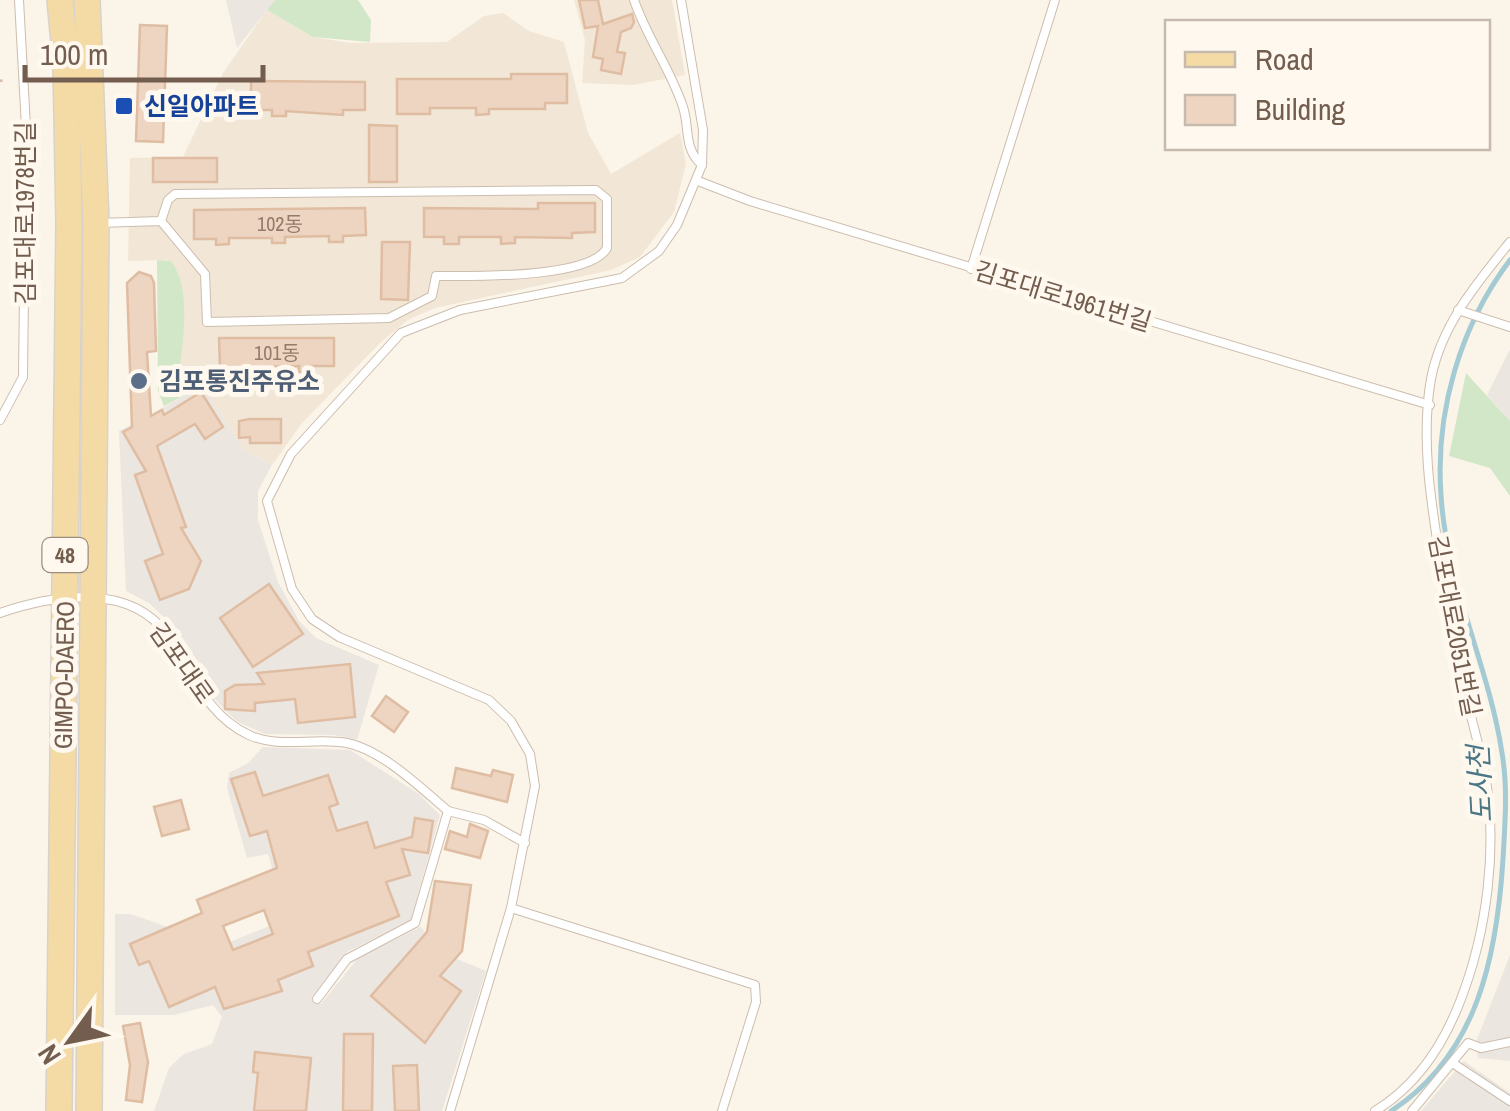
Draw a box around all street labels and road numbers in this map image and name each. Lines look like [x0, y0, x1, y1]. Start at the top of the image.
street label: 김포대로1978번길 [8, 121, 42, 305]
street label: 김포대로1961번길 [970, 253, 1156, 339]
street label: 김포대로2051번길 [1421, 533, 1489, 719]
road number: 48 [42, 538, 88, 572]
street label: GIMPO-DAERO [46, 601, 82, 749]
street label: 김포대로 [142, 616, 222, 710]

